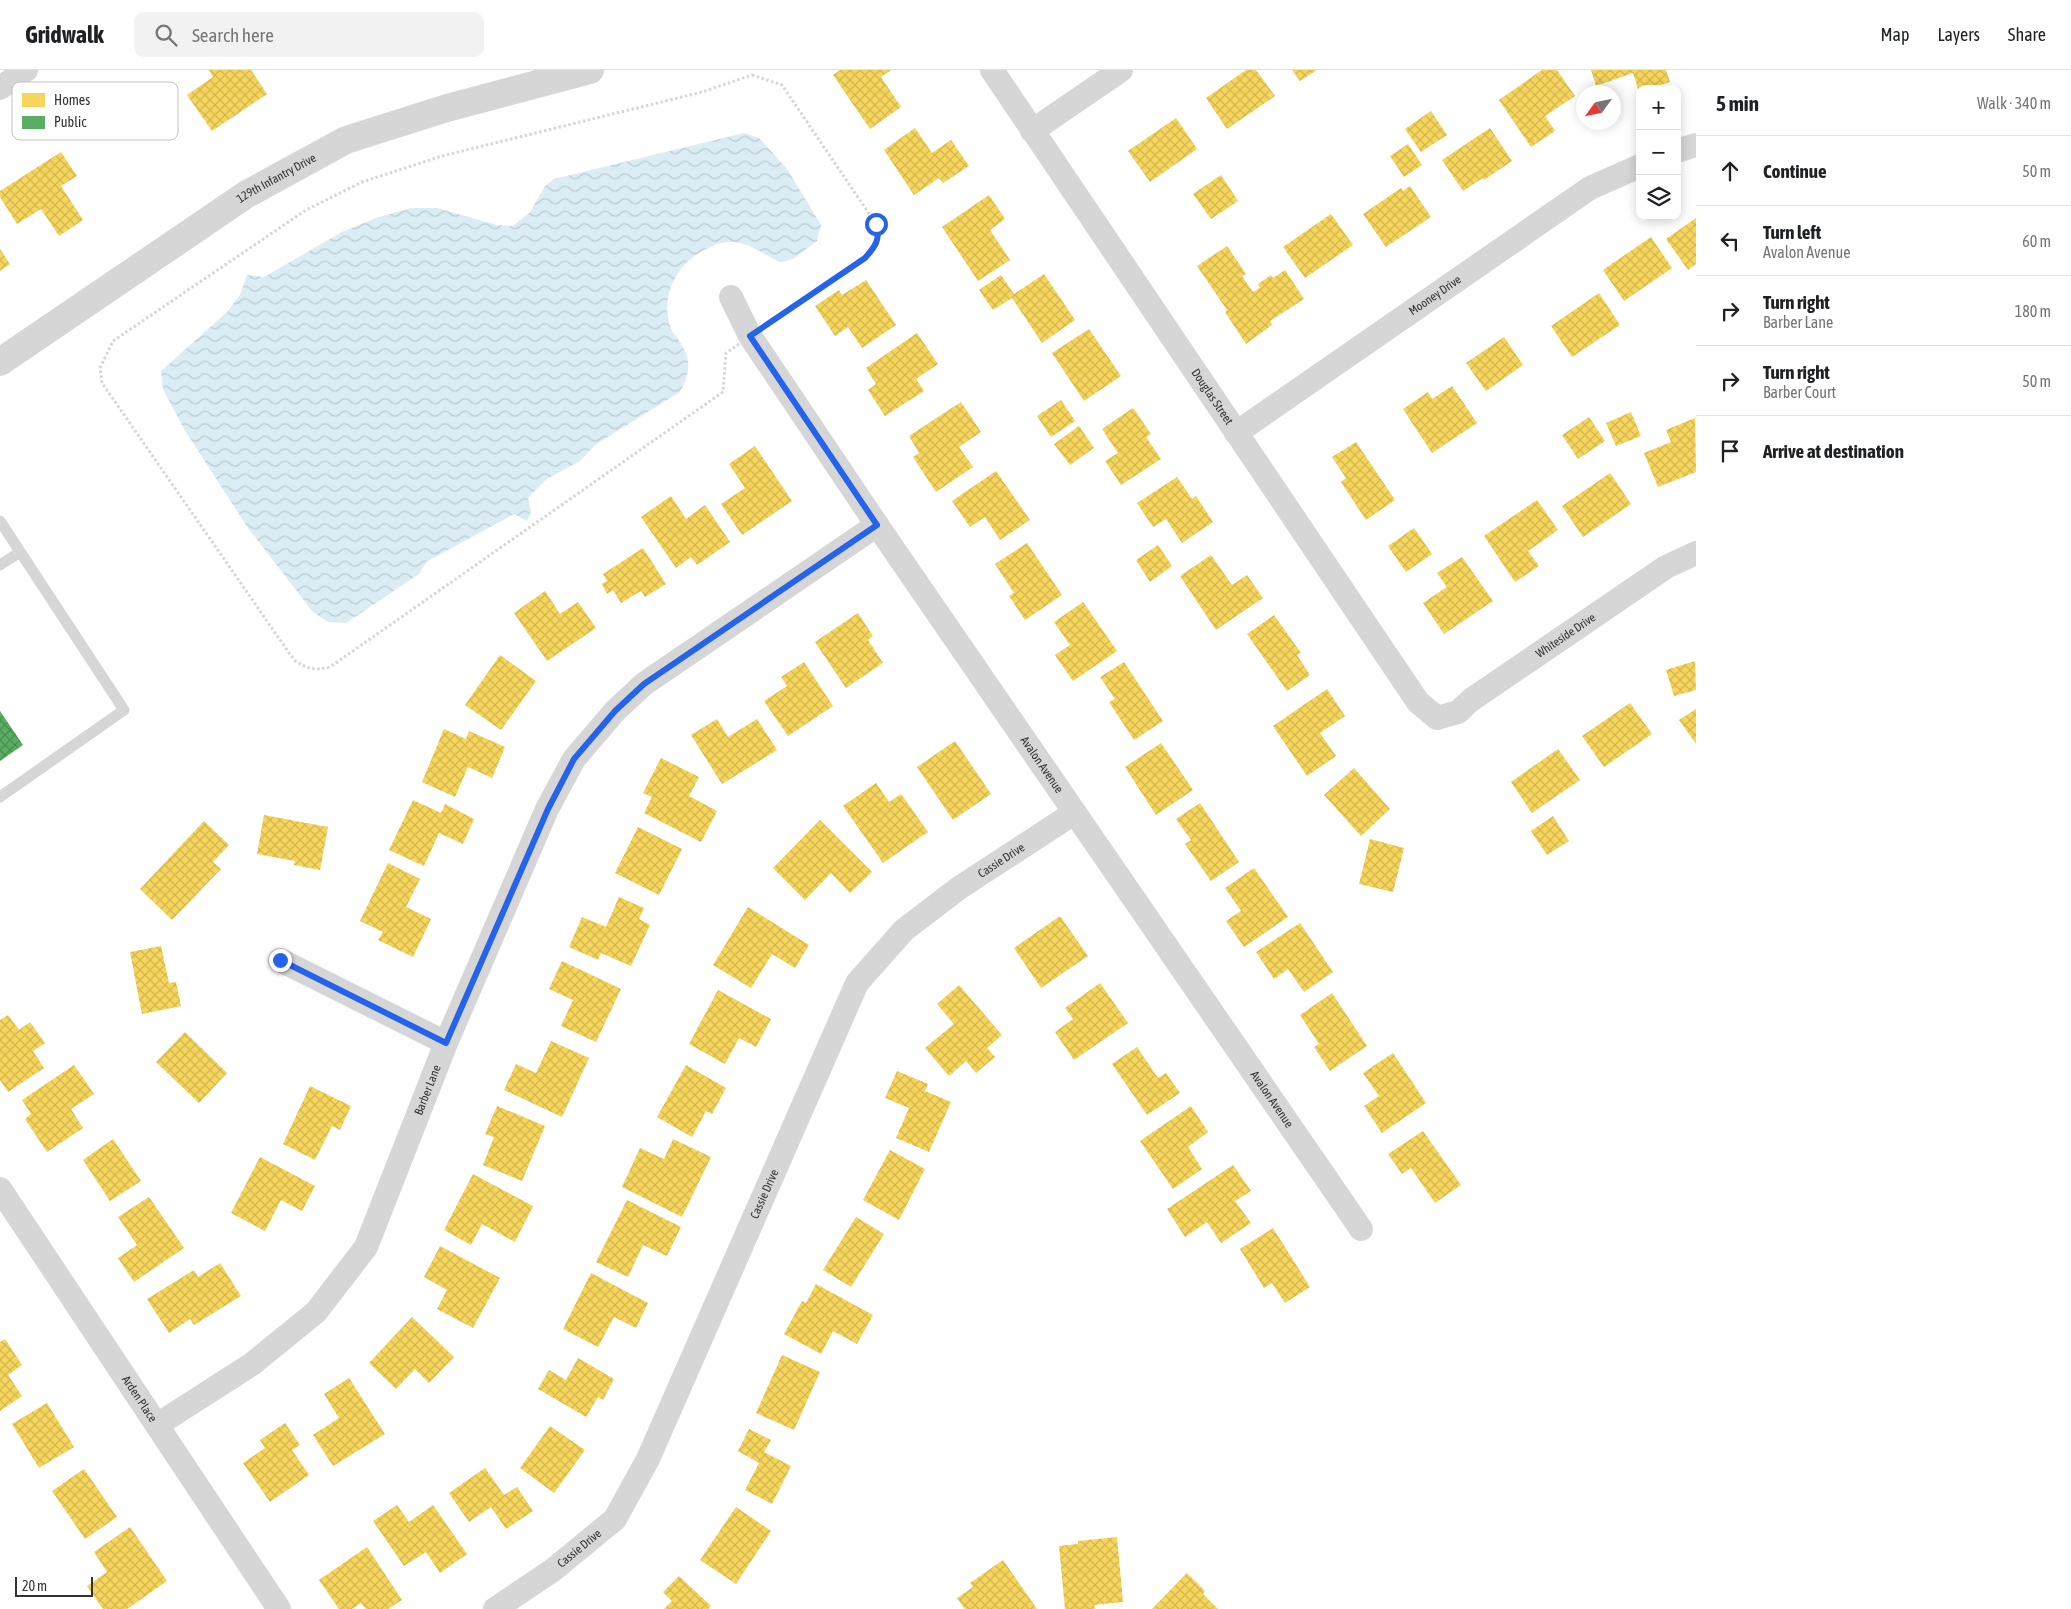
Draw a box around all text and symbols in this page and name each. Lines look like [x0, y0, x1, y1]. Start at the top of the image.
search box [134, 12, 484, 57]
text: Gridwalk [25, 21, 104, 48]
icon: search [152, 21, 180, 49]
text: Search here [192, 24, 274, 46]
text: Map [1880, 24, 1909, 45]
text: Layers [1937, 24, 1980, 45]
text: Share [2008, 24, 2046, 45]
legend [12, 82, 178, 140]
north arrow [1576, 85, 1621, 130]
map controls [1636, 85, 1681, 220]
button: + [1636, 85, 1681, 130]
text: 5 min [1716, 91, 1759, 115]
text: Homes [54, 92, 90, 108]
text: Walk · 340 m [1977, 94, 2051, 112]
text: Public [54, 114, 87, 130]
button: − [1636, 130, 1681, 175]
street label: 129th Infantry Drive [234, 151, 318, 206]
icon: ahead [1716, 157, 1744, 185]
text: Continue [1763, 160, 1827, 182]
text: 50 m [2022, 162, 2051, 180]
button: layers [1636, 175, 1681, 220]
route start [865, 213, 888, 236]
text: Turn left [1763, 221, 1821, 243]
icon: left [1716, 227, 1744, 255]
text: 60 m [2022, 232, 2051, 250]
text: Avalon Avenue [1763, 243, 1851, 261]
street label: Mooney Drive [1406, 272, 1464, 318]
text: Turn right [1763, 291, 1830, 313]
icon: right [1716, 297, 1744, 325]
text: 180 m [2015, 302, 2051, 320]
text: Barber Lane [1763, 313, 1833, 331]
text: Turn right [1763, 361, 1830, 383]
street label: Douglas Street [1188, 366, 1236, 428]
icon: right [1716, 367, 1744, 395]
text: 50 m [2022, 372, 2051, 390]
text: Barber Court [1763, 383, 1836, 401]
icon: arrive [1716, 437, 1744, 465]
text: Arrive at destination [1763, 440, 1904, 462]
street label: Whiteside Drive [1533, 610, 1598, 661]
street label: Avalon Avenue [1017, 734, 1066, 796]
street label: Cassie Drive [975, 840, 1027, 881]
route end [269, 949, 292, 972]
street label: Barber Lane [411, 1063, 444, 1117]
street label: Avalon Avenue [1247, 1068, 1296, 1130]
street label: Cassie Drive [747, 1167, 781, 1221]
street label: Arden Place [119, 1373, 160, 1425]
street label: Cassie Drive [555, 1526, 604, 1570]
scale bar [15, 1574, 92, 1597]
text: 20 m [22, 1578, 47, 1594]

